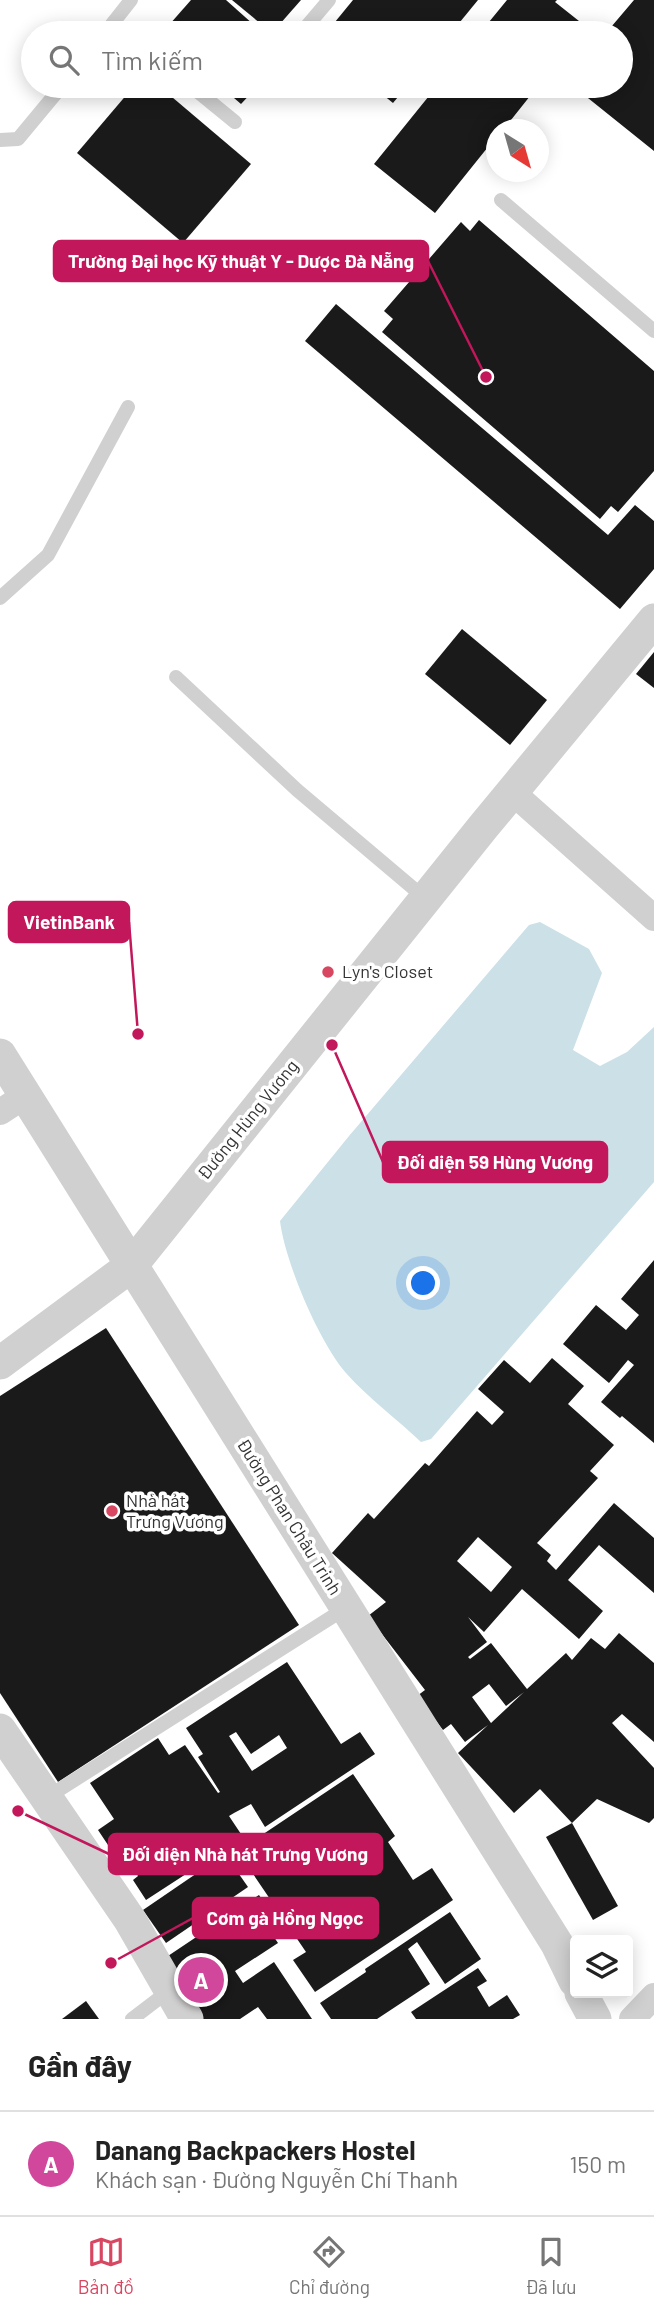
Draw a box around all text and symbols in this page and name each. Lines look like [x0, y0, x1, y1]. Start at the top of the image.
search box [21, 21, 633, 98]
icon: search [45, 41, 83, 79]
text: Tìm kiếm [101, 44, 203, 75]
north arrow [486, 119, 549, 182]
callout: Trường Đại học Kỹ thuật Y - Dược Đà Nẵng [54, 241, 428, 281]
text: Trường Đại học Kỹ thuật Y - Dược Đà Nẵng [68, 249, 414, 272]
callout: VietinBank [9, 902, 129, 942]
text: VietinBank [23, 910, 115, 933]
place label: Lyn's Closet [342, 960, 433, 982]
marker: Lyn's Closet [320, 964, 336, 980]
street label: Đường Hùng Vương [192, 1055, 302, 1184]
callout: Đối diện 59 Hùng Vương [383, 1142, 607, 1182]
text: Đối diện 59 Hùng Vương [397, 1150, 593, 1173]
your location [406, 1266, 440, 1300]
street label: Đường Phan Châu Trinh [233, 1434, 347, 1599]
place label: Nhà hát Trưng Vương [126, 1489, 224, 1532]
marker: Nhà hát Trưng Vương [104, 1503, 120, 1519]
callout: Đối diện Nhà hát Trưng Vương [109, 1834, 382, 1874]
text: Đối diện Nhà hát Trưng Vương [122, 1842, 368, 1865]
callout: Cơm gà Hồng Ngọc [193, 1898, 378, 1938]
text: Cơm gà Hồng Ngọc [207, 1906, 363, 1929]
map controls [570, 1935, 633, 1998]
button: layers [570, 1935, 633, 1998]
pin: A [178, 1954, 224, 2006]
text: Gần đây [28, 2047, 132, 2083]
text: Danang Backpackers Hostel [95, 2134, 416, 2165]
text: A [43, 2150, 59, 2178]
text: 150 m [570, 2150, 626, 2178]
text: Khách sạn · Đường Nguyễn Chí Thanh [95, 2165, 458, 2193]
tab: Bản đồ [78, 2233, 134, 2298]
tab: Chỉ đường [289, 2233, 370, 2298]
tab: Đã lưu [525, 2233, 576, 2298]

